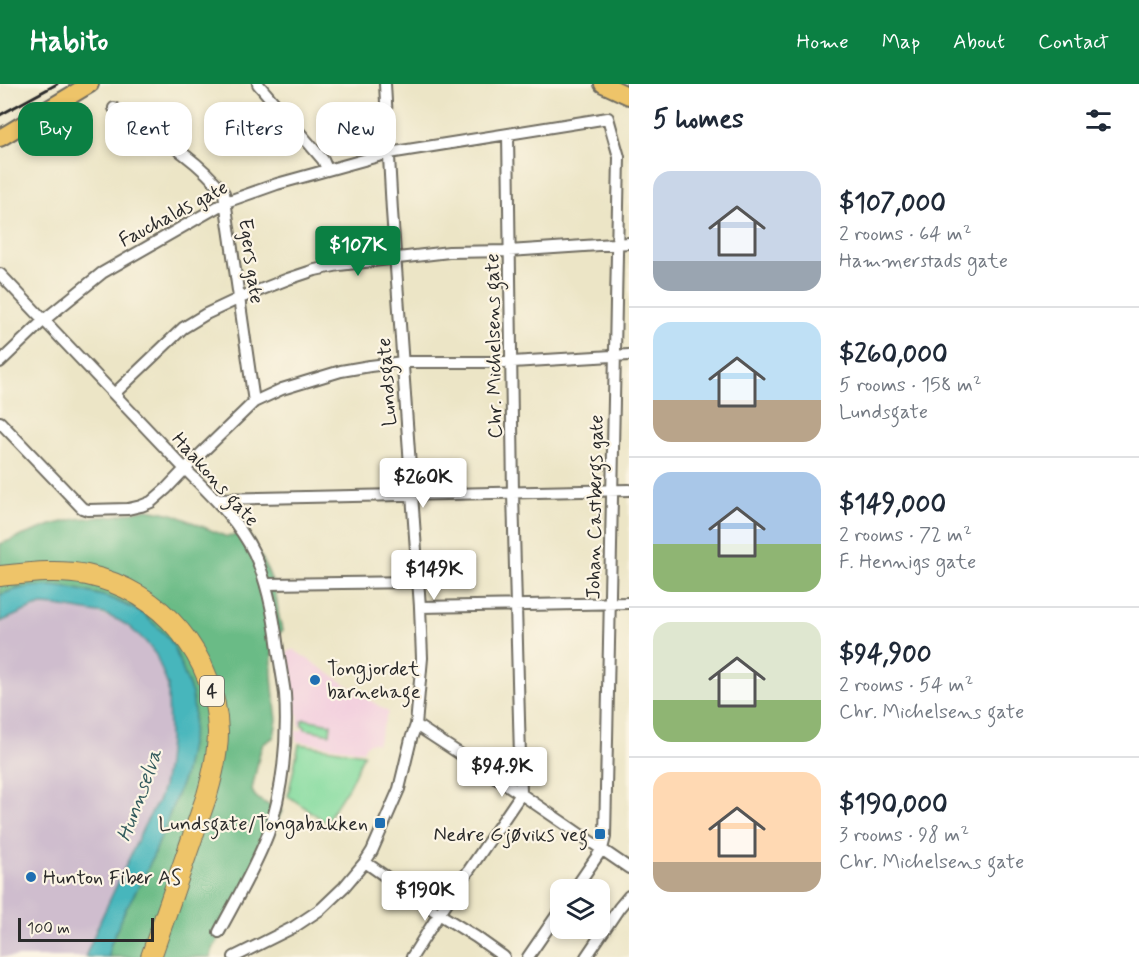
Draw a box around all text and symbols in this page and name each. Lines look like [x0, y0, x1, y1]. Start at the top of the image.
text: Habito [30, 24, 108, 61]
text: Home [797, 28, 849, 56]
text: Map [882, 28, 920, 56]
text: About [953, 28, 1005, 56]
text: Contact [1038, 28, 1109, 56]
chip: Buy [18, 102, 93, 156]
chip: Rent [105, 102, 192, 156]
chip: Filters [204, 102, 304, 156]
chip: New [316, 102, 396, 156]
text: 5 homes [653, 103, 744, 137]
icon: filters [1082, 104, 1115, 137]
street label: Fauchalds gate [114, 174, 233, 254]
text: $107,000 [839, 187, 946, 221]
icon: home [701, 195, 773, 267]
street label: Egers gate [231, 217, 270, 305]
text: 2 rooms · 64 m² [839, 221, 972, 248]
pin: $107K [316, 226, 400, 277]
text: $107K [329, 232, 387, 259]
text: Hammerstads gate [839, 248, 1008, 275]
street label: Chr. Michelsens gate [479, 253, 512, 439]
street label: Lundsgate [371, 336, 406, 427]
text: $260,000 [839, 338, 948, 372]
icon: home [701, 346, 773, 418]
text: 5 rooms · 158 m² [839, 372, 982, 399]
text: Lundsgate [839, 399, 928, 426]
street label: Johan Castbergs gate [580, 414, 613, 600]
street label: Haakons gate [164, 427, 265, 535]
pin: $260K [381, 458, 465, 509]
text: $260K [394, 464, 452, 491]
text: $149,000 [839, 488, 946, 522]
icon: home [701, 496, 773, 568]
text: 2 rooms · 72 m² [839, 522, 972, 549]
text: F. Hennigs gate [839, 549, 976, 576]
pin: $149K [392, 550, 476, 601]
text: $149K [405, 556, 463, 583]
text: $94,900 [839, 638, 932, 672]
icon: home [701, 646, 773, 718]
place label: Tongjordet barnehage [327, 656, 421, 708]
text: 2 rooms · 54 m² [839, 672, 973, 699]
marker: Tongjordet barnehage [308, 673, 322, 687]
road number: 4 [200, 676, 224, 706]
text: Chr. Michelsens gate [839, 699, 1024, 726]
water label: Hunnselva [110, 744, 170, 845]
pin: $94.9K [453, 747, 551, 798]
text: $94.9K [471, 753, 533, 780]
text: $190,000 [839, 788, 948, 822]
icon: home [701, 796, 773, 868]
place label: Lundsgate/Tongabakken [159, 811, 368, 840]
marker: Lundsgate/Tongabakken [373, 816, 387, 830]
place label: Nedre Gjøviks veg [433, 822, 588, 851]
text: 3 rooms · 98 m² [839, 822, 969, 849]
marker: Nedre Gjøviks veg [593, 827, 607, 841]
text: Chr. Michelsens gate [839, 849, 1024, 876]
place label: Hunton Fiber AS [43, 865, 181, 892]
marker: Hunton Fiber AS [24, 870, 38, 884]
pin: $190K [383, 871, 467, 922]
text: $190K [396, 877, 454, 904]
map controls [550, 879, 610, 939]
button: layers [550, 879, 610, 939]
scale bar [18, 915, 154, 942]
text: 100 m [27, 918, 70, 939]

